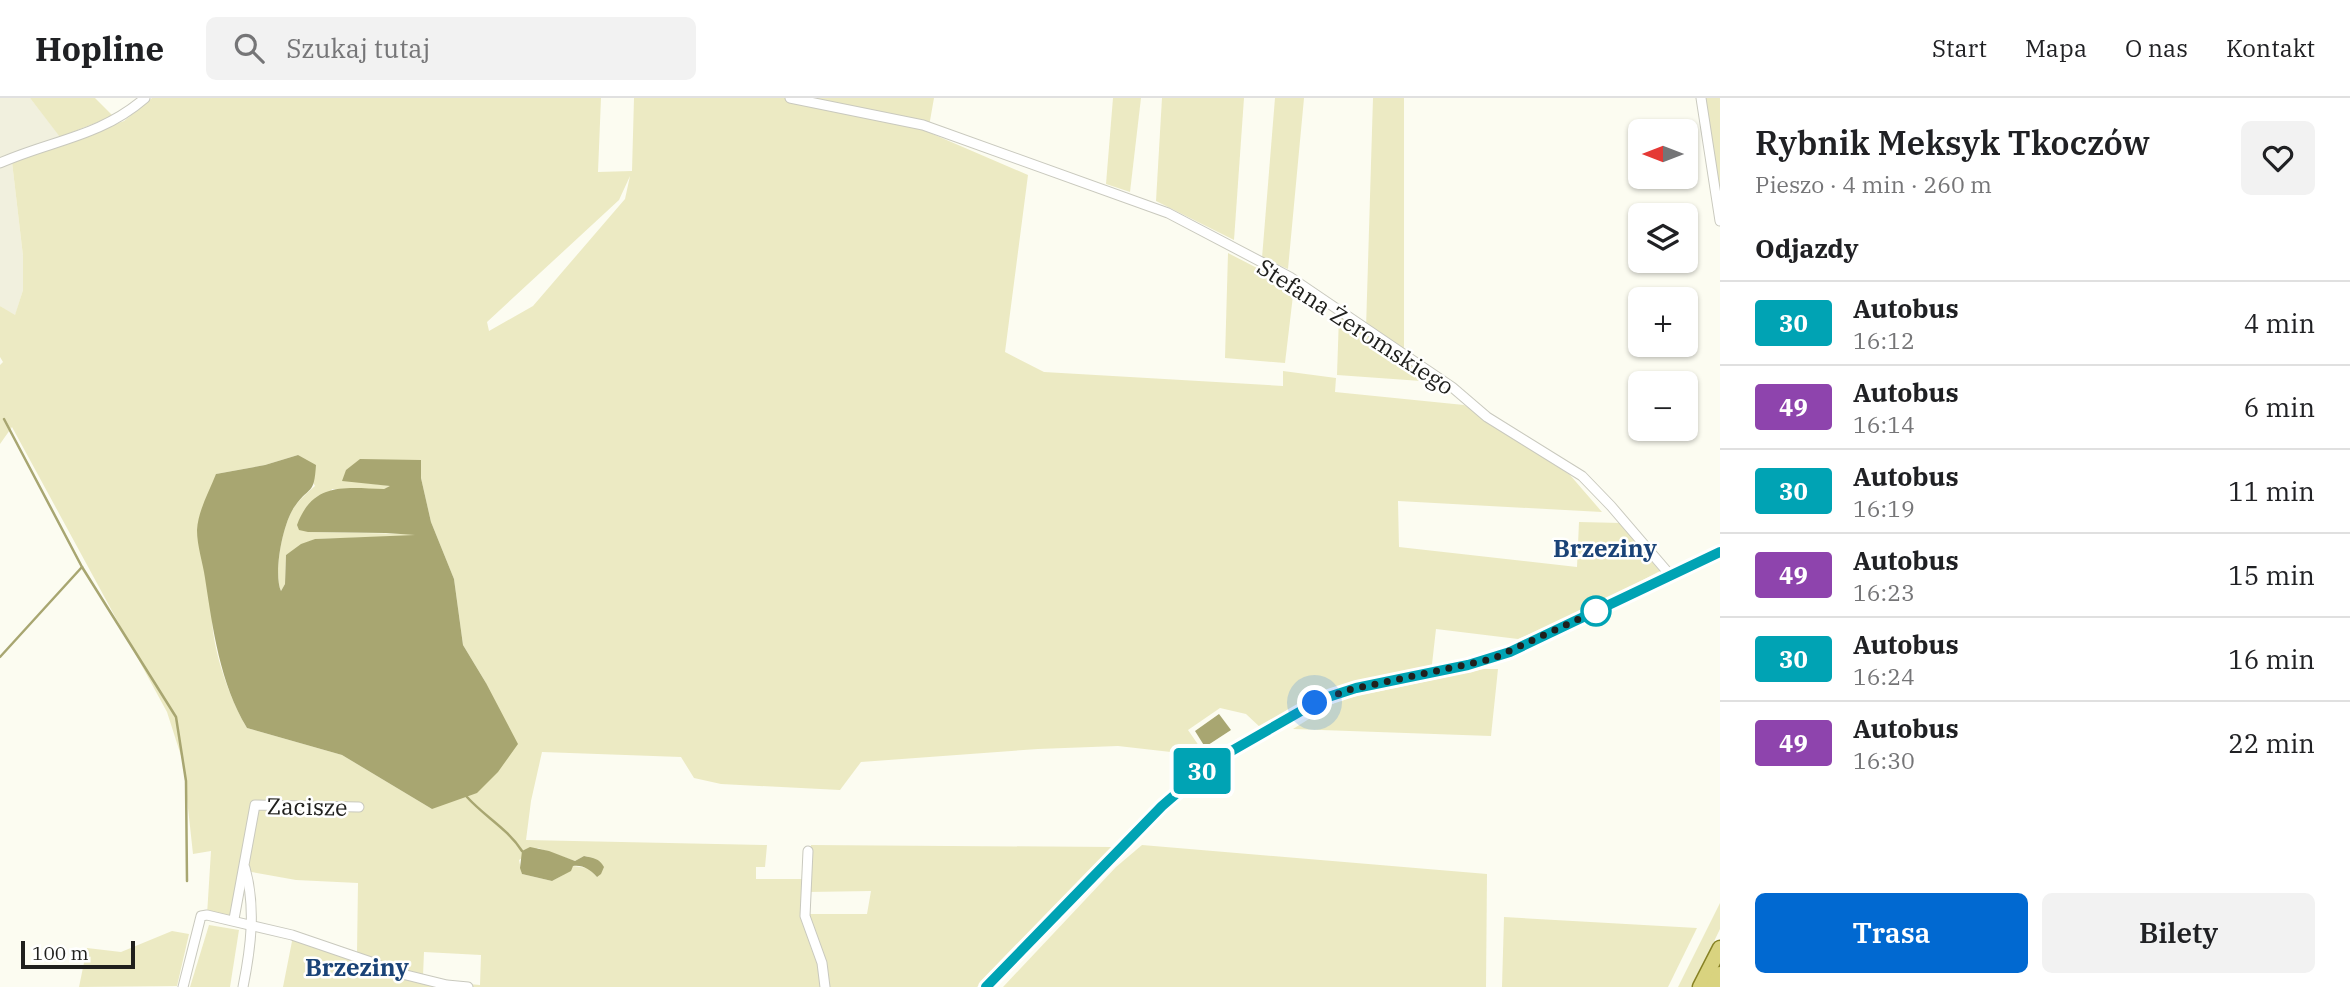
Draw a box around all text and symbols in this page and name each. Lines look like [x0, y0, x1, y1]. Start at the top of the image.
search box [206, 17, 696, 80]
text: Hopline [35, 27, 164, 70]
icon: search [230, 29, 268, 67]
text: Szukaj tutaj [286, 31, 430, 65]
text: Start [1932, 32, 1987, 64]
text: Mapa [2025, 32, 2087, 64]
text: O nas [2125, 32, 2188, 64]
text: Kontakt [2226, 32, 2315, 64]
north arrow [1628, 119, 1698, 189]
map controls [1628, 119, 1698, 441]
text: Rybnik Meksyk Tkoczów [1755, 121, 2150, 164]
button: heart [2241, 121, 2315, 195]
text: Pieszo · 4 min · 260 m [1755, 169, 1992, 199]
button: layers [1628, 203, 1698, 273]
text: Odjazdy [1755, 231, 1859, 265]
street label: Stefana Żeromskiego [1252, 251, 1460, 401]
button: + [1628, 287, 1698, 357]
text: Autobus [1853, 291, 1959, 325]
text: 4 min [2244, 306, 2315, 340]
text: 30 [1779, 307, 1808, 339]
text: 16:12 [1853, 325, 1915, 355]
button: − [1628, 371, 1698, 441]
text: Autobus [1853, 375, 1959, 409]
text: 6 min [2244, 390, 2315, 424]
text: 49 [1779, 391, 1808, 423]
text: 16:14 [1853, 409, 1915, 439]
text: Autobus [1853, 459, 1959, 493]
text: 11 min [2228, 474, 2315, 508]
text: 30 [1779, 475, 1808, 507]
text: 16:19 [1853, 493, 1915, 523]
district label: Brzeziny [1553, 532, 1657, 564]
text: Autobus [1853, 543, 1959, 577]
text: 15 min [2228, 558, 2315, 592]
text: 49 [1779, 559, 1808, 591]
text: 16:23 [1853, 577, 1915, 607]
unlabelled marker [1581, 596, 1611, 626]
text: Autobus [1853, 627, 1959, 661]
text: 16 min [2228, 642, 2315, 676]
text: 30 [1779, 643, 1808, 675]
text: 16:24 [1853, 661, 1915, 691]
your location [1297, 685, 1332, 720]
text: Autobus [1853, 711, 1959, 745]
text: 22 min [2228, 726, 2315, 760]
text: 49 [1779, 727, 1808, 759]
text: 16:30 [1853, 745, 1915, 775]
line badge: 30 [1170, 748, 1234, 794]
text: 30 [1188, 755, 1216, 787]
street label: Zacisze [266, 790, 348, 822]
button: Trasa [1755, 893, 2028, 973]
button: Bilety [2042, 893, 2315, 973]
scale bar [21, 938, 135, 970]
text: 100 m [32, 941, 89, 965]
district label: Brzeziny [305, 951, 409, 983]

